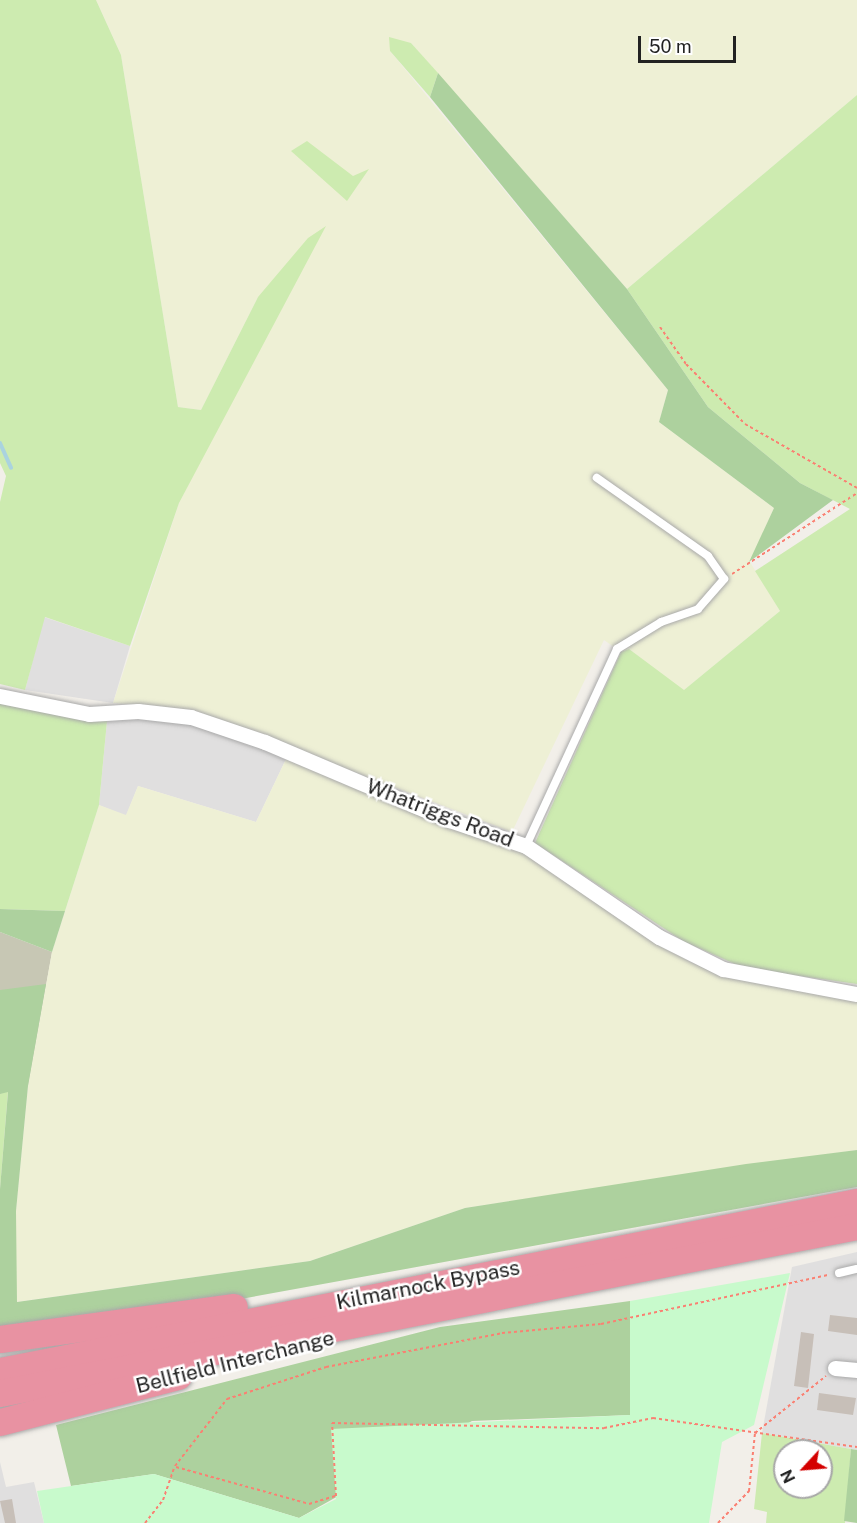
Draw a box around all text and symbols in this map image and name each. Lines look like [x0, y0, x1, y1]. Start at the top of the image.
scale bar [641, 24, 738, 62]
text: 50 m [649, 36, 692, 57]
street label: Whatriggs Road [363, 773, 517, 853]
street label: Kilmarnock Bypass [334, 1255, 522, 1315]
street label: Bellfield Interchange [133, 1325, 337, 1399]
north arrow [773, 1439, 833, 1499]
text: N [777, 1466, 799, 1486]

